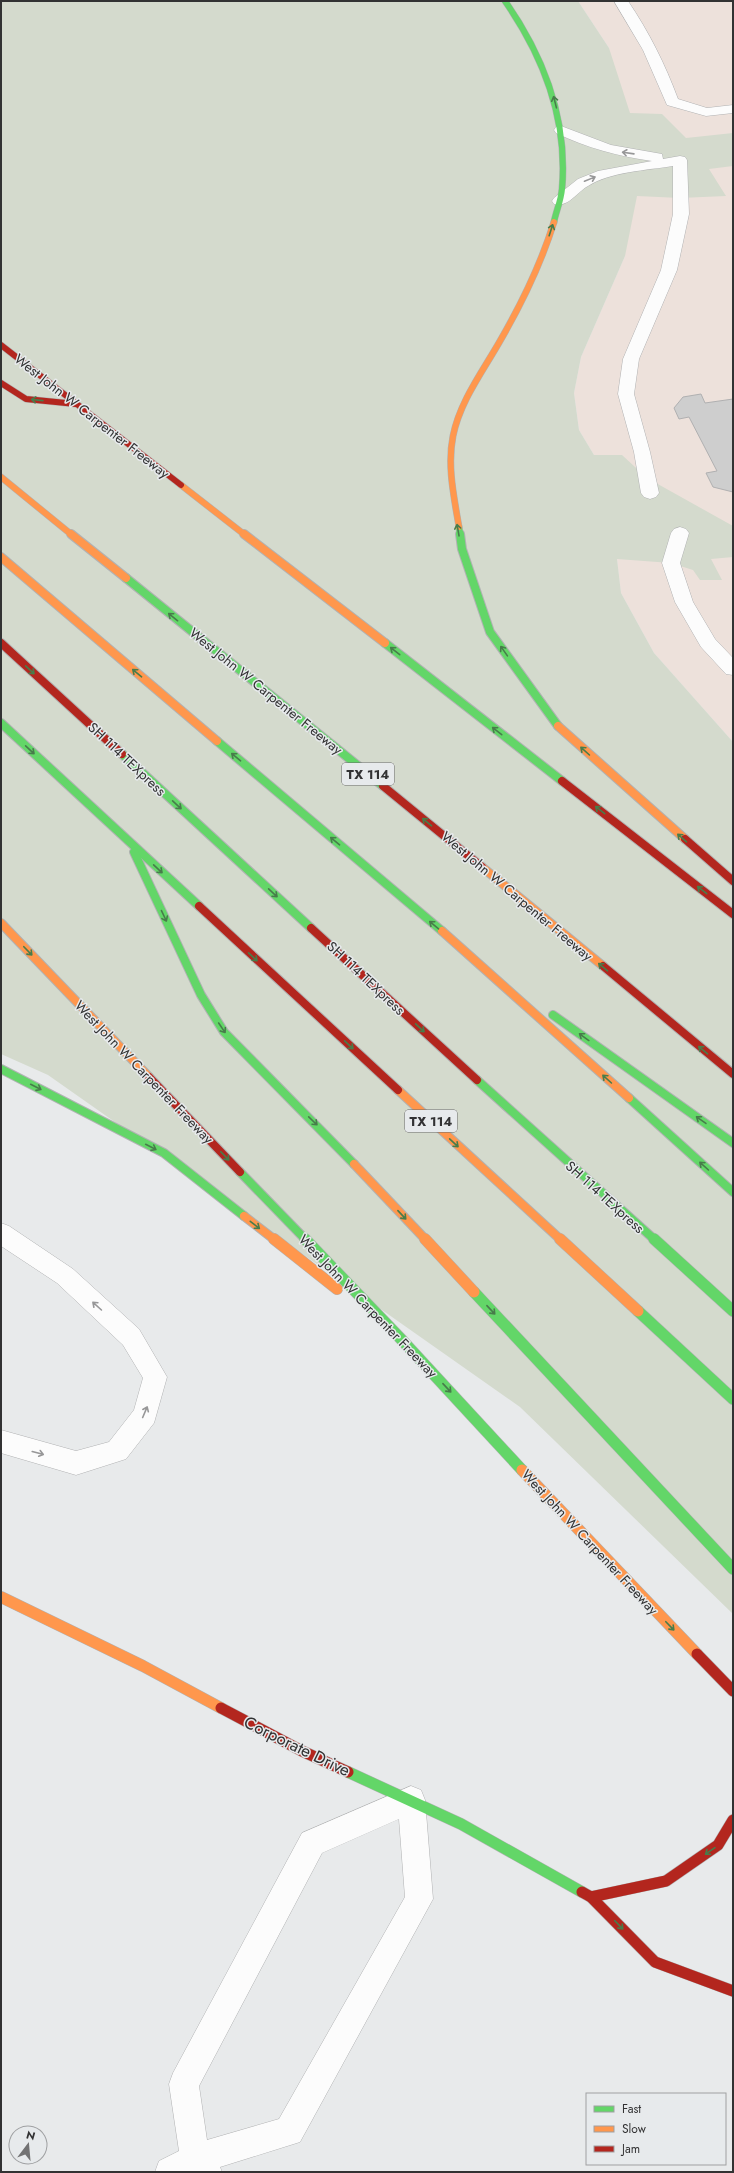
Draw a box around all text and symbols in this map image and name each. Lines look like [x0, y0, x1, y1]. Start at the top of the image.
one-way arrow [551, 96, 558, 109]
one-way arrow [622, 149, 635, 157]
one-way arrow [584, 175, 596, 182]
one-way arrow [548, 224, 555, 237]
street label: West John W Carpenter Freeway [10, 349, 175, 484]
one-way arrow [31, 397, 44, 404]
one-way arrow [454, 524, 462, 537]
one-way arrow [168, 612, 179, 621]
street label: West John W Carpenter Freeway [185, 623, 348, 760]
one-way arrow [500, 645, 508, 656]
one-way arrow [389, 646, 400, 655]
one-way arrow [25, 665, 35, 674]
one-way arrow [131, 668, 142, 677]
street label: SH 114 TEXpress [84, 718, 171, 801]
one-way arrow [492, 726, 503, 735]
one-way arrow [24, 745, 35, 754]
one-way arrow [580, 747, 590, 756]
one-way arrow [231, 752, 241, 761]
road number: TX 114 [342, 763, 394, 785]
one-way arrow [172, 800, 182, 810]
one-way arrow [594, 806, 605, 815]
one-way arrow [422, 817, 432, 826]
street label: West John W Carpenter Freeway [437, 827, 598, 966]
one-way arrow [677, 833, 687, 842]
one-way arrow [330, 836, 340, 846]
one-way arrow [153, 864, 163, 874]
one-way arrow [697, 886, 708, 895]
one-way arrow [268, 888, 278, 898]
one-way arrow [161, 909, 168, 921]
one-way arrow [429, 921, 439, 930]
street label: SH 114 TEXpress [323, 937, 410, 1020]
one-way arrow [23, 946, 33, 956]
one-way arrow [248, 952, 258, 962]
one-way arrow [597, 962, 608, 971]
street label: West John W Carpenter Freeway [70, 996, 219, 1149]
one-way arrow [218, 1022, 226, 1033]
one-way arrow [415, 1023, 425, 1033]
one-way arrow [579, 1033, 590, 1041]
one-way arrow [344, 1041, 354, 1050]
one-way arrow [698, 1045, 708, 1054]
one-way arrow [602, 1075, 612, 1084]
one-way arrow [29, 1084, 41, 1091]
road number: TX 114 [405, 1110, 457, 1132]
one-way arrow [308, 1116, 318, 1126]
one-way arrow [696, 1116, 707, 1125]
one-way arrow [449, 1138, 459, 1148]
one-way arrow [145, 1143, 157, 1151]
one-way arrow [220, 1151, 230, 1161]
street label: SH 114 TEXpress [561, 1156, 649, 1238]
one-way arrow [699, 1161, 709, 1171]
one-way arrow [398, 1210, 407, 1220]
one-way arrow [249, 1220, 260, 1229]
street label: West John W Carpenter Freeway [294, 1230, 443, 1383]
one-way arrow [92, 1301, 102, 1310]
one-way arrow [486, 1305, 496, 1315]
one-way arrow [442, 1383, 451, 1393]
one-way arrow [141, 1406, 149, 1418]
one-way arrow [31, 1449, 44, 1457]
street label: West John W Carpenter Freeway [517, 1465, 663, 1620]
one-way arrow [665, 1621, 675, 1631]
street label: Corporate Drive [240, 1710, 354, 1782]
one-way arrow [705, 1847, 716, 1855]
one-way arrow [614, 1920, 624, 1930]
legend [586, 2093, 726, 2165]
text: Fast [622, 2100, 641, 2118]
text: Slow [622, 2120, 647, 2138]
north arrow [8, 2125, 48, 2165]
text: N [24, 2126, 37, 2144]
text: Jam [620, 2140, 640, 2158]

